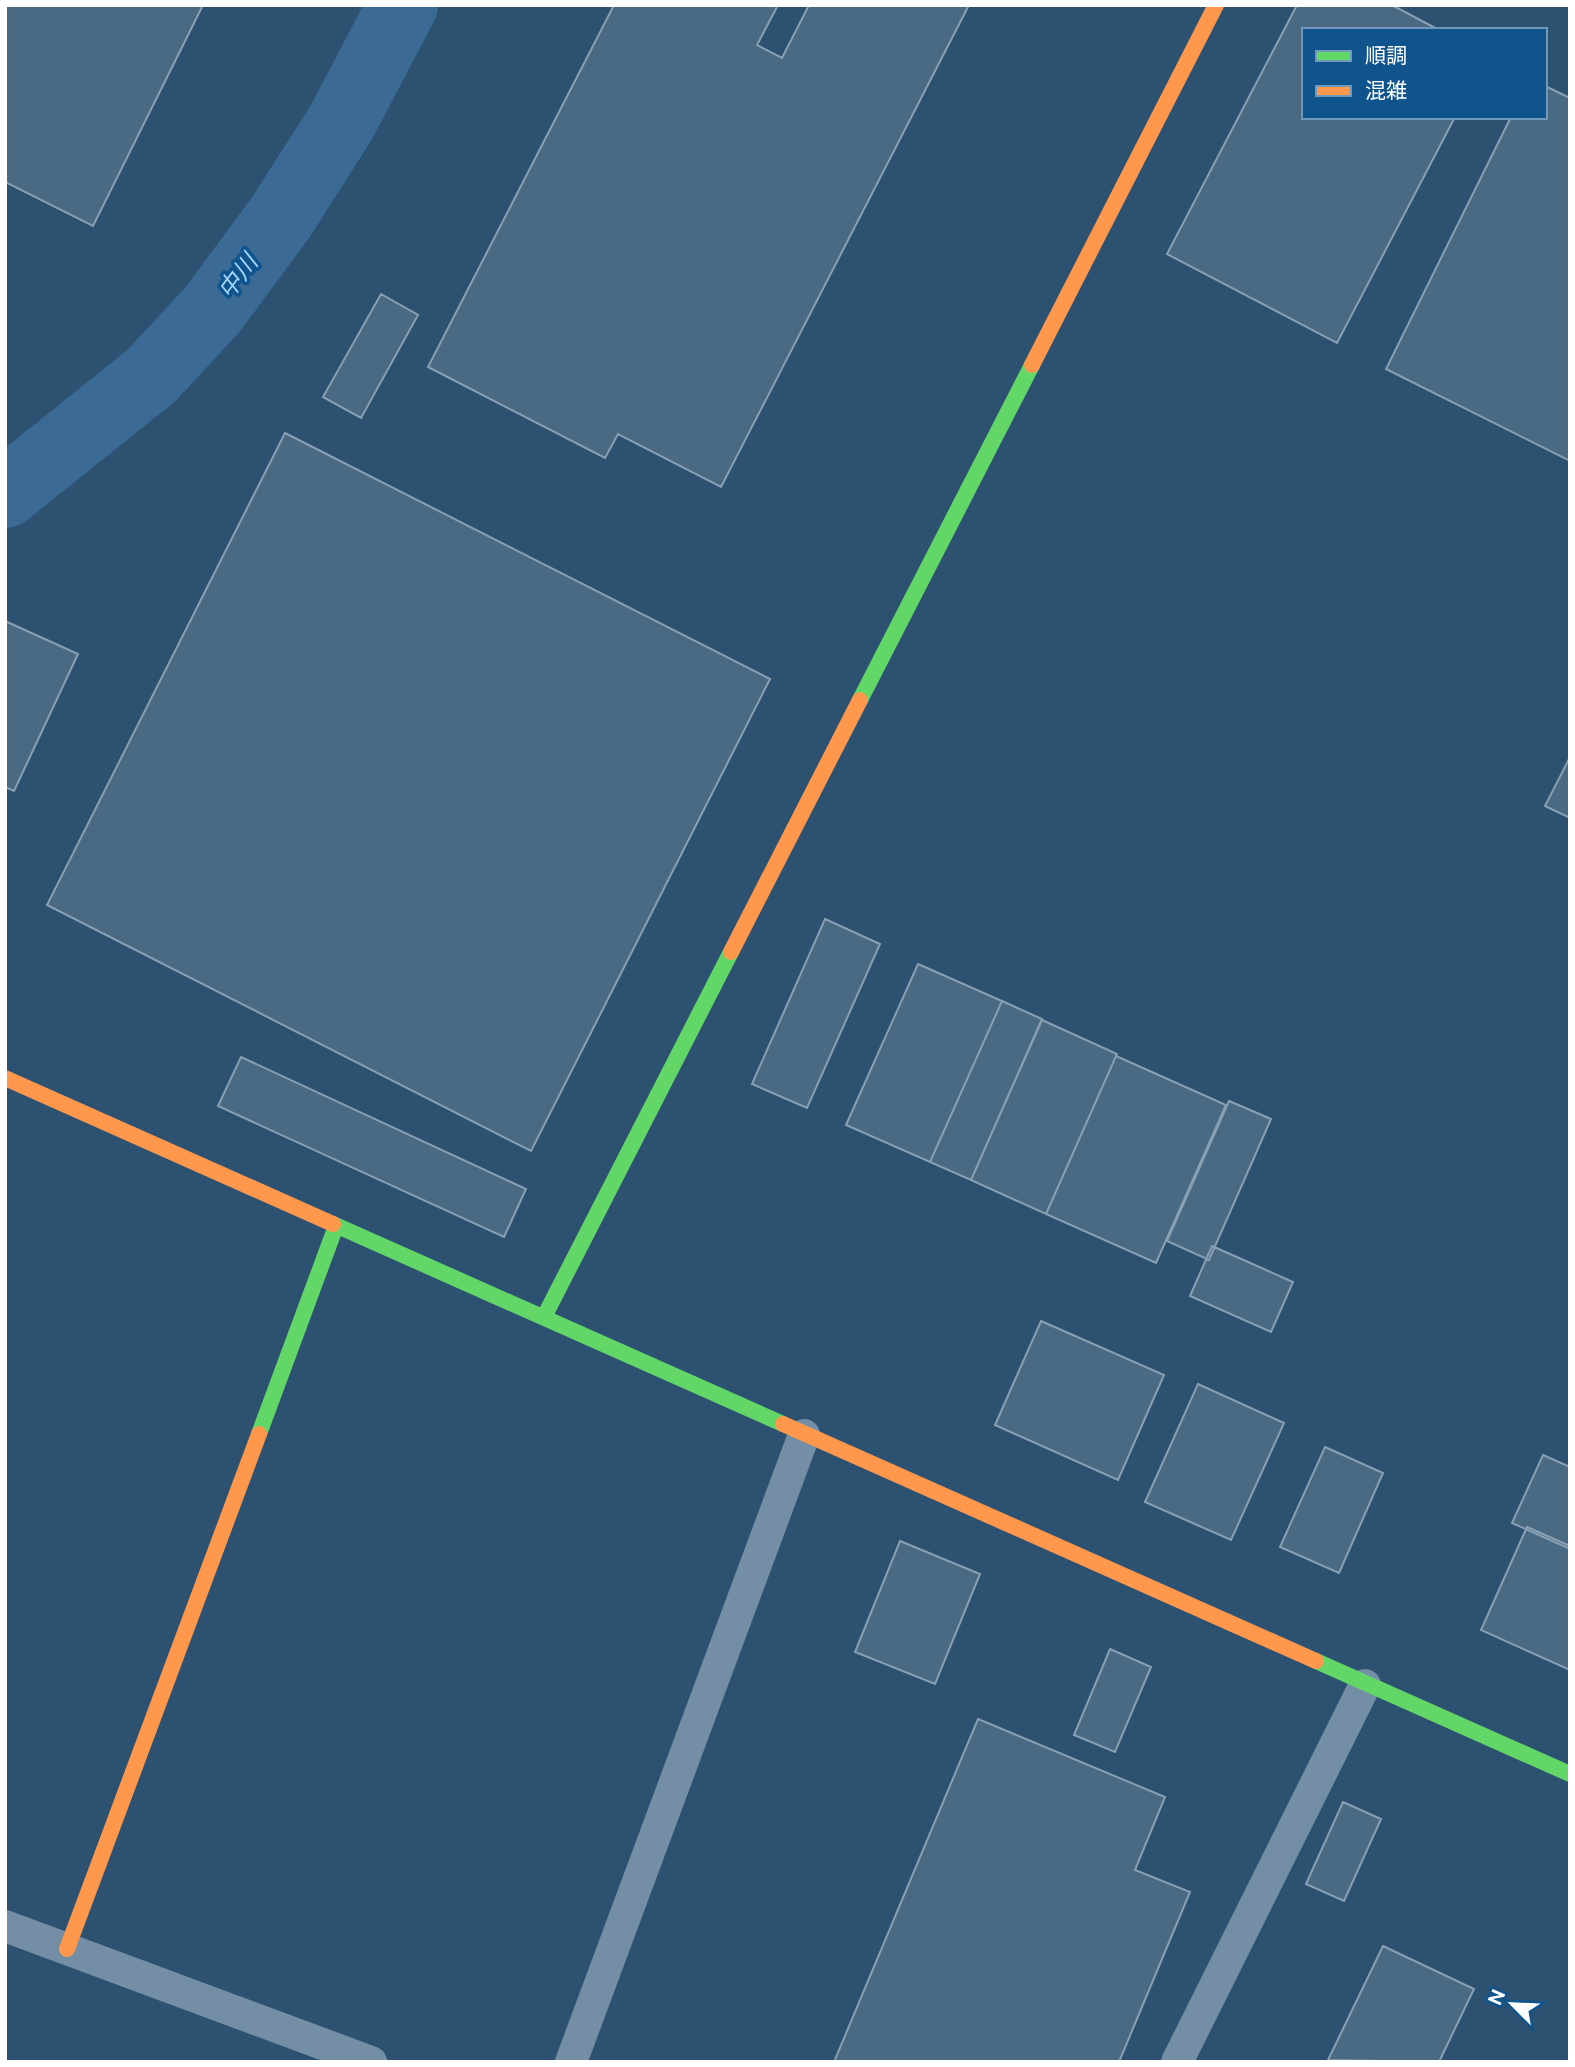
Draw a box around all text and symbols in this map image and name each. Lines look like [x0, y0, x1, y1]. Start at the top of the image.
legend [1302, 28, 1547, 119]
text: 順調 [1365, 43, 1407, 68]
text: 混雑 [1365, 78, 1407, 103]
water label: 中川 [211, 246, 264, 304]
north arrow [1477, 1969, 1547, 2039]
text: N [1483, 1986, 1510, 2008]

